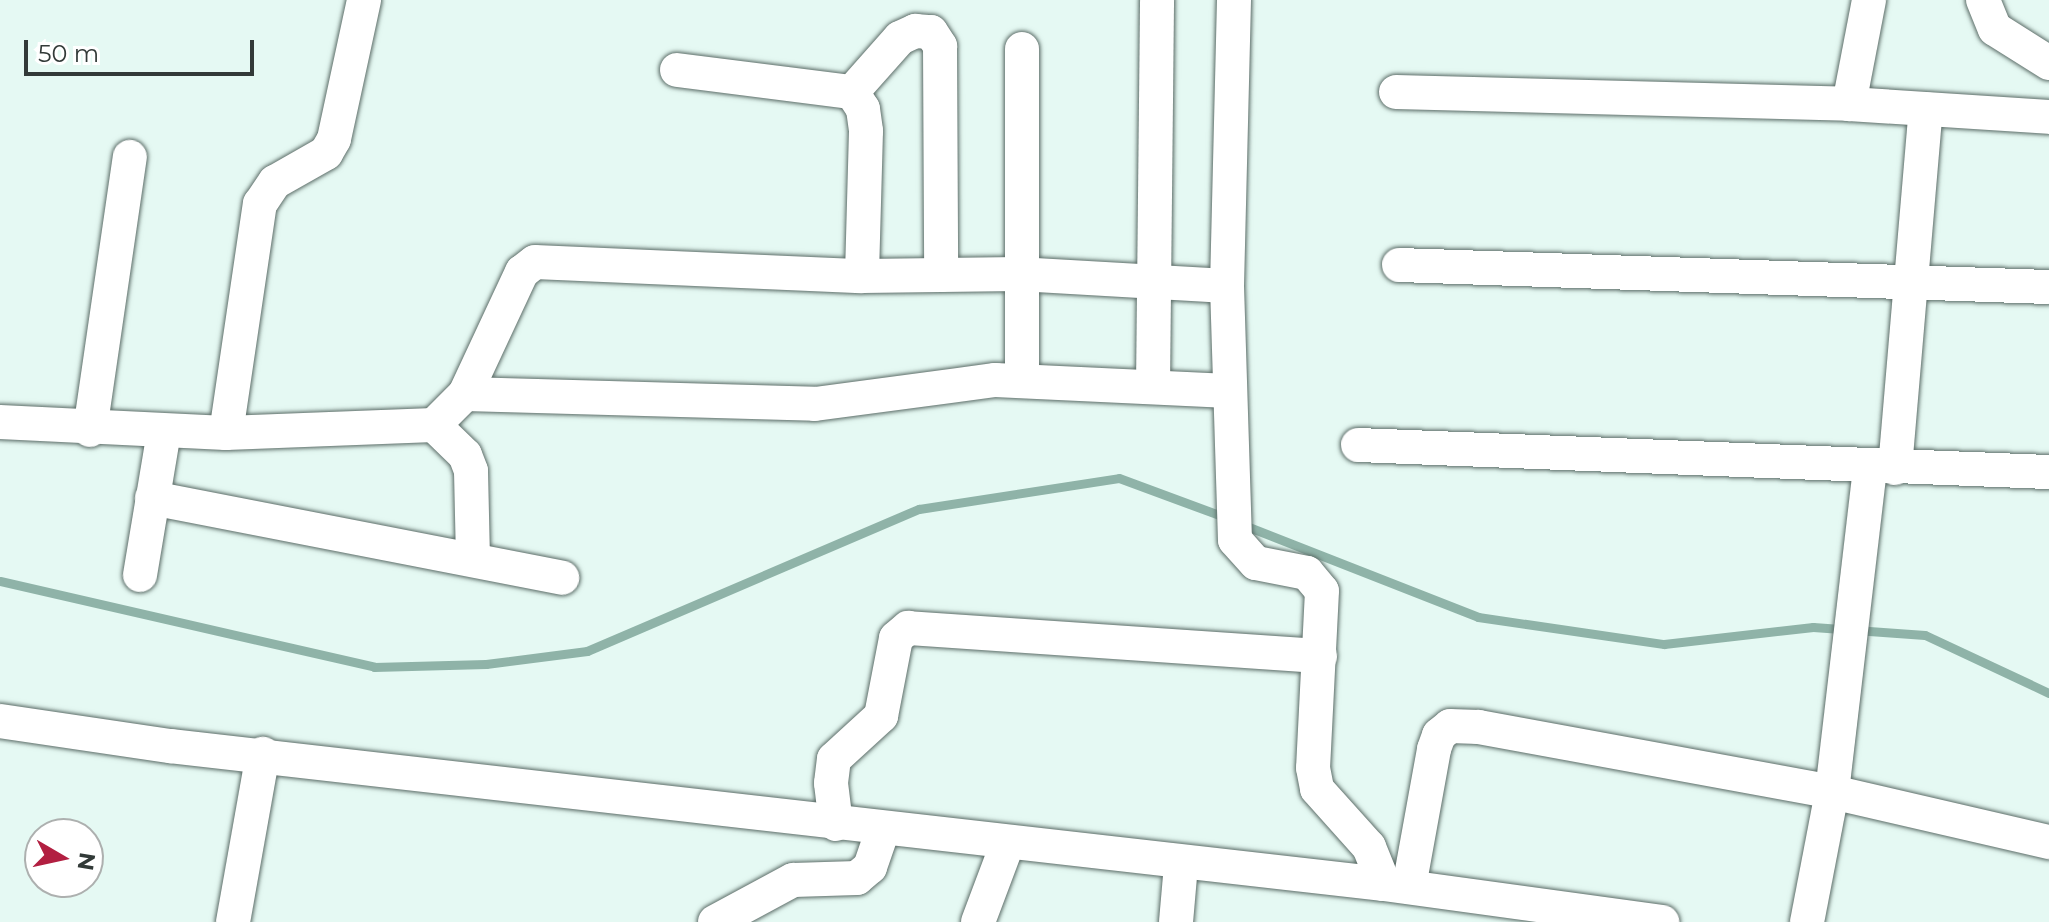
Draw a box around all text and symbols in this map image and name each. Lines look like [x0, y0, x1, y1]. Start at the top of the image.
scale bar [28, 24, 258, 74]
text: 50 m [38, 39, 99, 68]
north arrow [24, 818, 104, 898]
text: N [71, 851, 101, 872]

